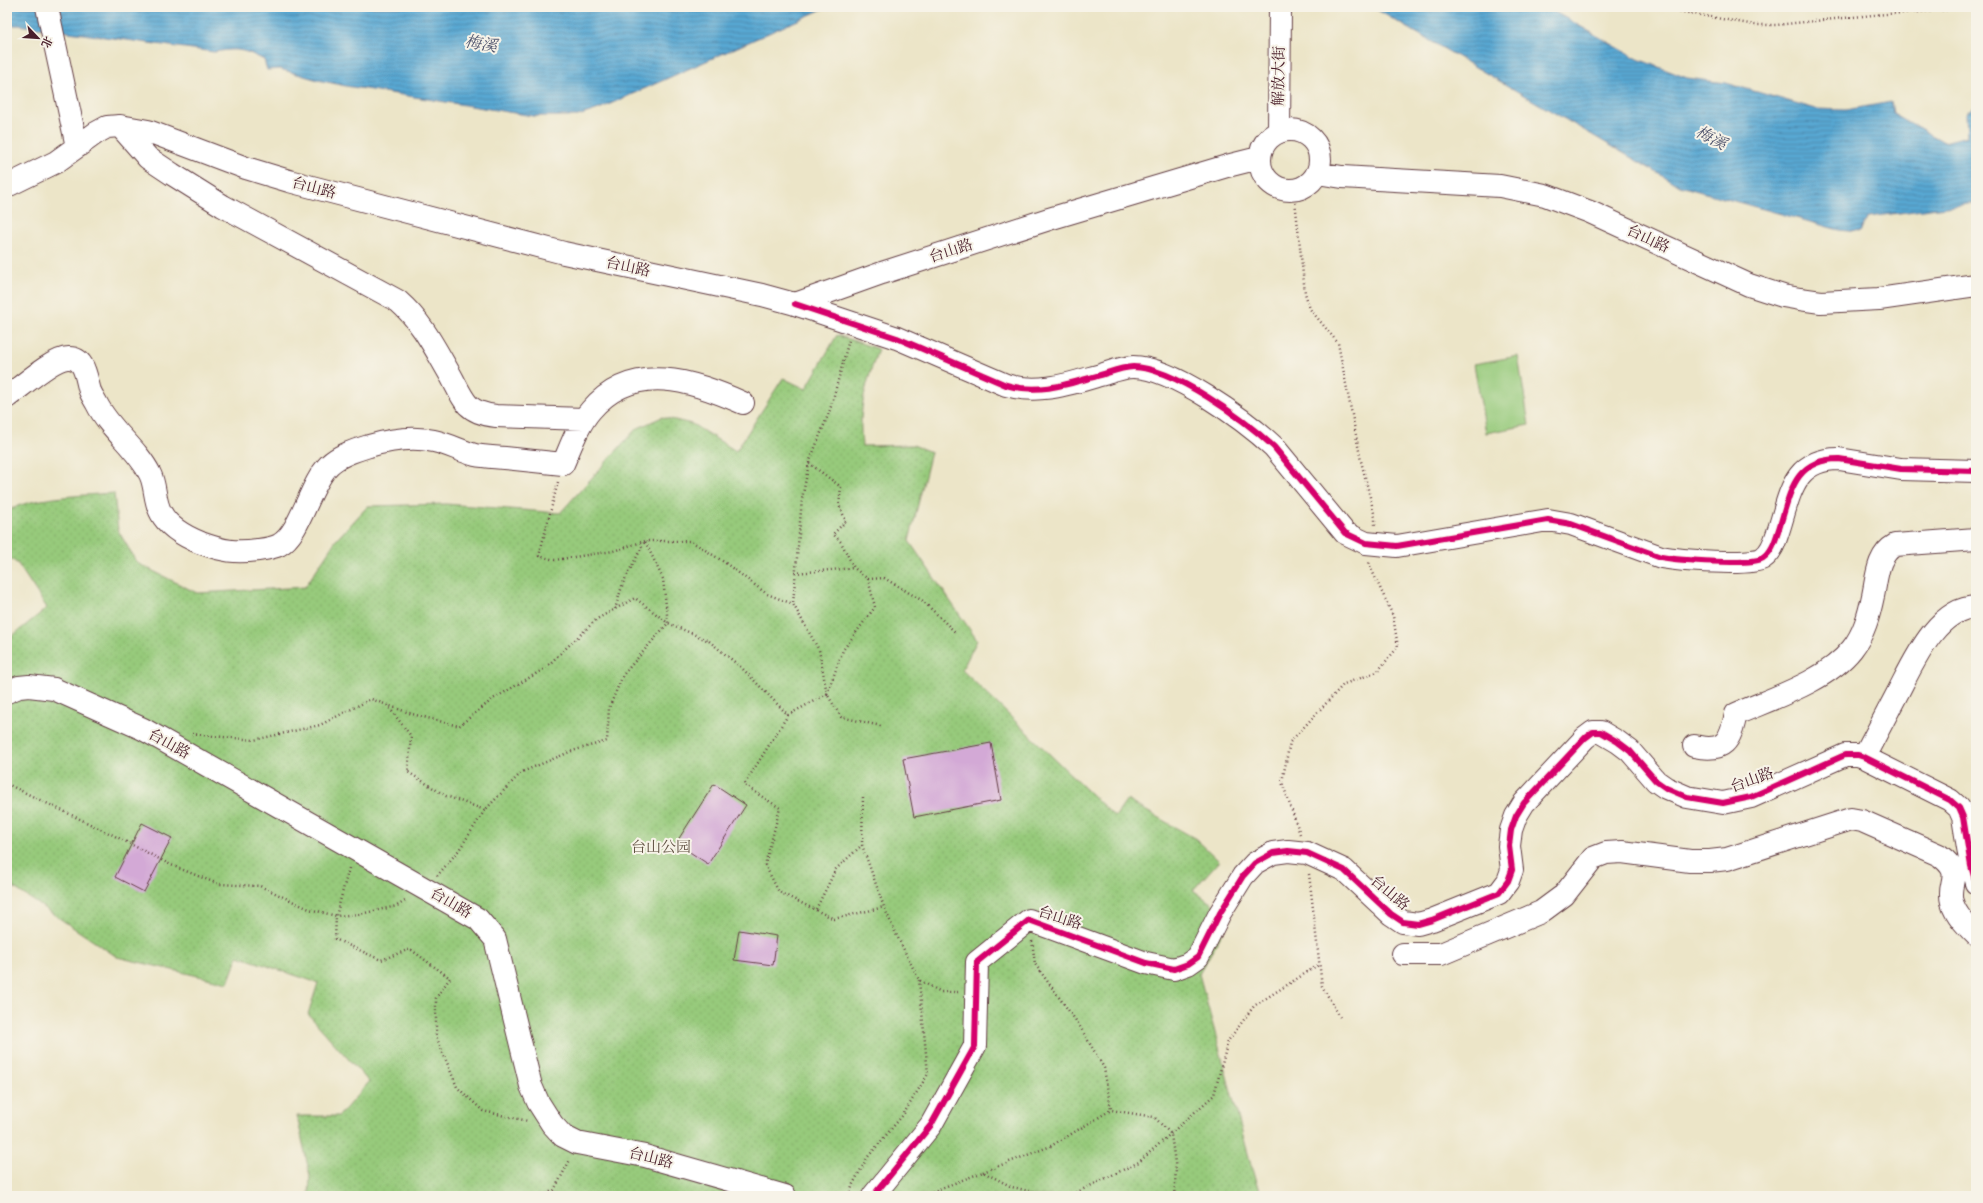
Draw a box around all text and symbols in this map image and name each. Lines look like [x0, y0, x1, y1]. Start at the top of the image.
north arrow [18, 18, 58, 58]
water label: 梅溪 [463, 31, 500, 57]
text: 北 [38, 34, 55, 50]
street label: 解放大街 [1269, 46, 1289, 106]
water label: 梅溪 [1692, 122, 1732, 155]
street label: 台山路 [290, 173, 338, 203]
street label: 台山路 [1624, 221, 1672, 257]
street label: 台山路 [927, 235, 975, 267]
street label: 台山路 [604, 253, 652, 281]
street label: 台山路 [145, 725, 193, 763]
street label: 台山路 [1728, 763, 1776, 797]
park label: 台山公园 [631, 838, 691, 857]
street label: 台山路 [1367, 871, 1413, 915]
street label: 台山路 [427, 884, 475, 922]
street label: 台山路 [1036, 902, 1084, 934]
street label: 台山路 [627, 1143, 675, 1173]

